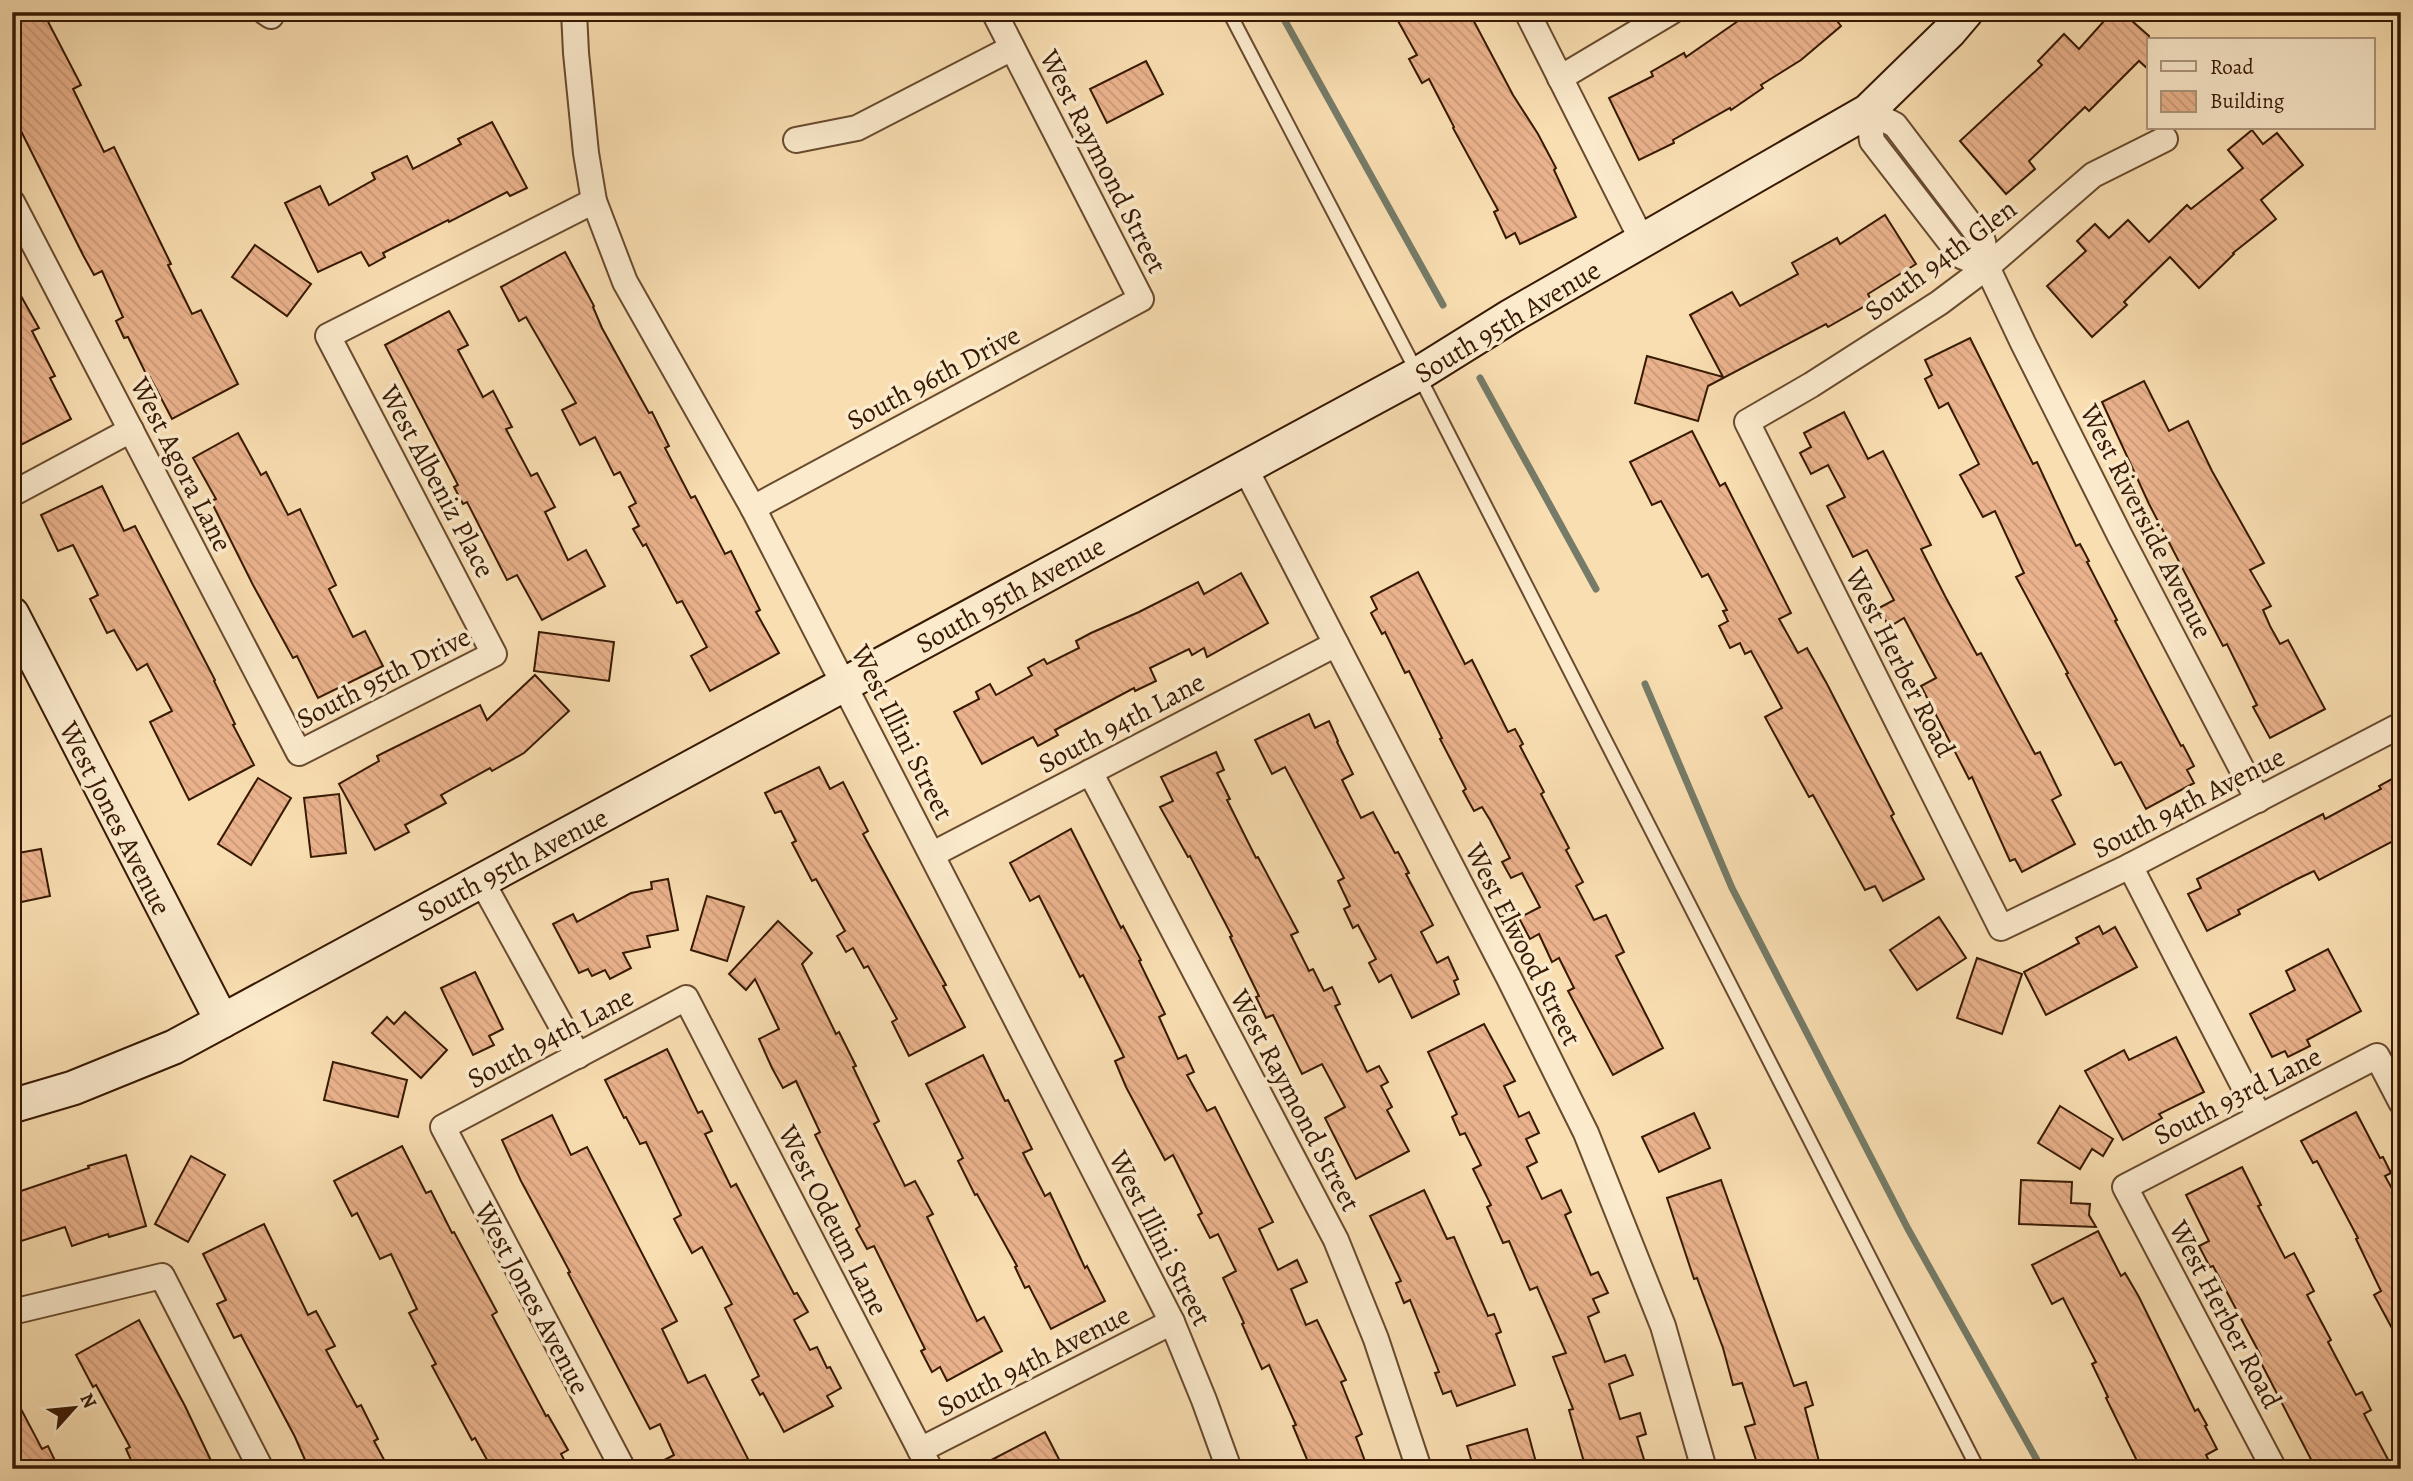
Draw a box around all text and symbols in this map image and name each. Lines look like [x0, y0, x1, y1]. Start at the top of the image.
legend [2147, 38, 2374, 130]
street label: West Raymond Street [1030, 42, 1176, 280]
text: Road [2210, 53, 2254, 81]
text: Building [2210, 87, 2285, 115]
street label: South 94th Glen [1857, 190, 2024, 330]
street label: South 95th Avenue [1407, 251, 1608, 392]
street label: South 96th Drive [840, 316, 1027, 440]
street label: West Agora Lane [120, 370, 241, 558]
street label: West Albeniz Place [370, 378, 504, 584]
street label: West Riverside Avenue [2070, 397, 2222, 645]
street label: South 95th Avenue [909, 527, 1112, 663]
street label: West Herber Road [1836, 560, 1965, 764]
street label: South 95th Drive [290, 618, 477, 738]
street label: West Illini Street [841, 637, 963, 827]
street label: South 94th Lane [1032, 663, 1211, 783]
street label: West Jones Avenue [49, 714, 180, 922]
street label: South 94th Avenue [2086, 738, 2291, 868]
street label: South 95th Avenue [410, 799, 615, 931]
street label: West Elwood Street [1455, 836, 1591, 1052]
street label: South 94th Lane [461, 978, 640, 1098]
street label: West Raymond Street [1220, 982, 1370, 1218]
street label: South 93rd Lane [2147, 1037, 2328, 1155]
street label: West Odeum Lane [768, 1118, 897, 1322]
street label: West Illini Street [1099, 1143, 1221, 1333]
street label: West Jones Avenue [465, 1195, 599, 1401]
street label: West Herber Road [2159, 1213, 2291, 1416]
street label: South 94th Avenue [931, 1296, 1136, 1426]
north arrow [38, 1372, 108, 1442]
text: N [74, 1389, 103, 1413]

